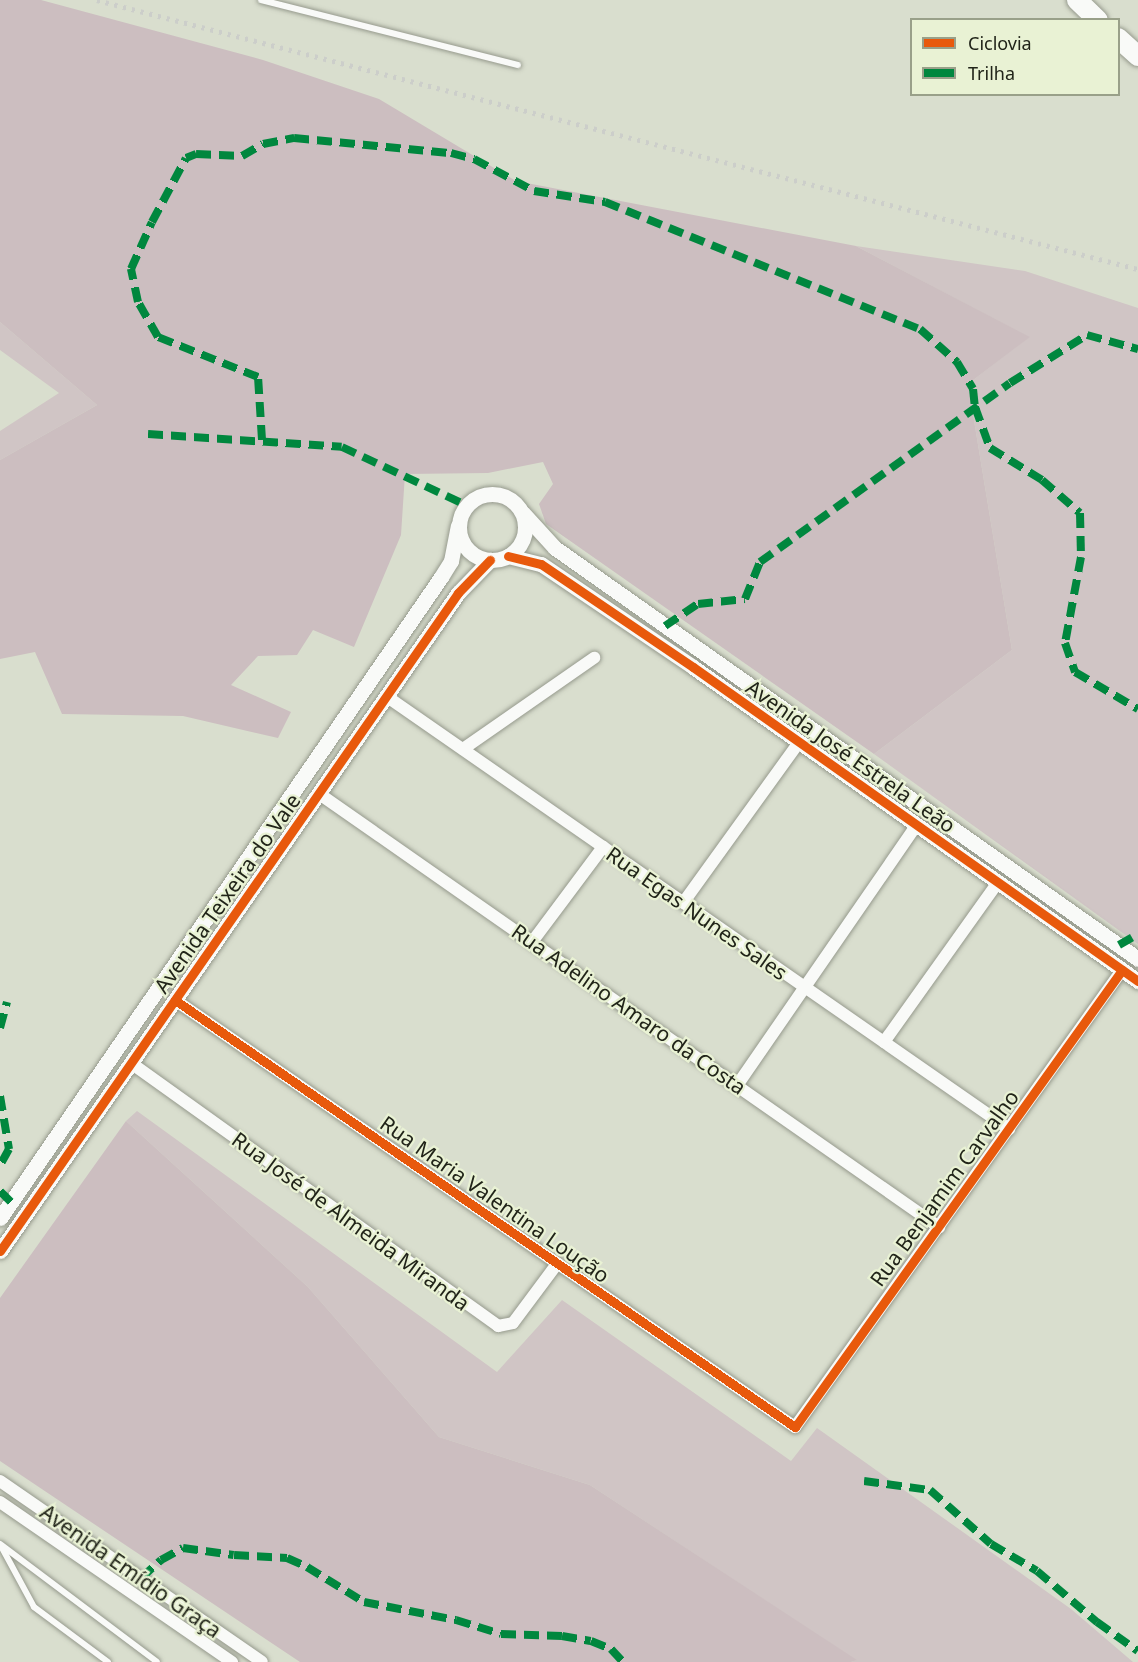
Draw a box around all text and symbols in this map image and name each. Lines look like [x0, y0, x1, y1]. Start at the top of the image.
legend [910, 18, 1120, 96]
text: Ciclovia [968, 31, 1032, 55]
text: Trilha [968, 61, 1015, 85]
street label: Avenida José Estrela Leão [742, 674, 960, 838]
street label: Avenida Teixeira do Vale [149, 788, 305, 998]
street label: Rua Egas Nunes Sales [602, 841, 792, 985]
street label: Rua Adelino Amaro da Costa [507, 918, 751, 1100]
street label: Rua Benjamim Carvalho [864, 1085, 1024, 1291]
street label: Rua Maria Valentina Loução [376, 1110, 614, 1288]
street label: Rua José de Almeida Miranda [227, 1126, 475, 1316]
street label: Avenida Emídio Graça [36, 1499, 226, 1643]

